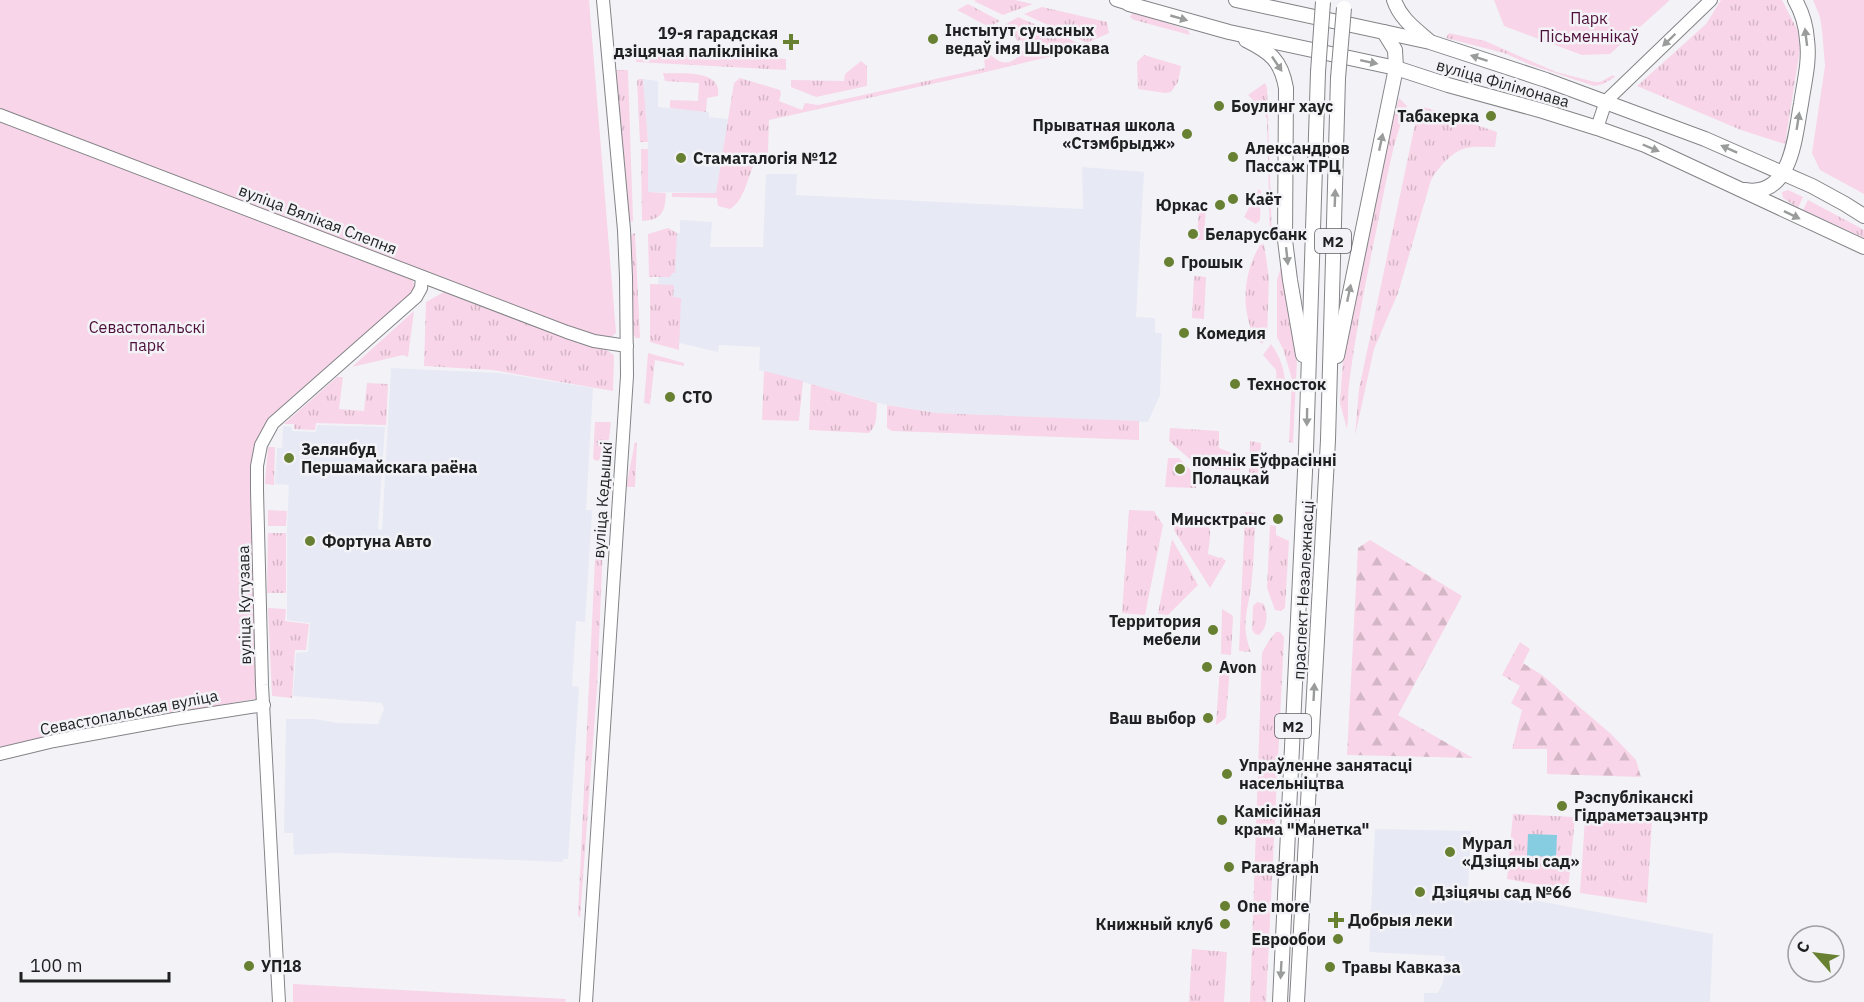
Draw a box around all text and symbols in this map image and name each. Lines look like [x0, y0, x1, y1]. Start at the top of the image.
park label: Парк Пісьменнікаў [1539, 8, 1639, 46]
one-way arrow [1170, 14, 1188, 23]
place label: Інстытут сучасных ведаў імя Шырокава [945, 20, 1109, 58]
place label: 19-я гарадская дзіцячая паліклініка [614, 23, 778, 61]
one-way arrow [1802, 27, 1811, 46]
marker: Інстытут сучасных ведаў імя Шырокава [926, 32, 940, 46]
marker: 19-я гарадская дзіцячая паліклініка [782, 33, 800, 51]
one-way arrow [1662, 33, 1676, 47]
one-way arrow [1470, 53, 1488, 63]
street label: вуліца Філімонава [1434, 54, 1572, 112]
one-way arrow [1271, 55, 1283, 71]
one-way arrow [1359, 58, 1378, 67]
place label: Боулинг хаус [1231, 96, 1333, 116]
marker: Боулинг хаус [1212, 99, 1226, 113]
place label: Табакерка [1397, 106, 1479, 126]
marker: Табакерка [1484, 109, 1498, 123]
one-way arrow [1793, 112, 1802, 131]
place label: Прыватная школа «Стэмбрыдж» [1033, 115, 1175, 153]
marker: Прыватная школа «Стэмбрыдж» [1180, 127, 1194, 141]
one-way arrow [1377, 133, 1386, 152]
place label: Александров Пассаж ТРЦ [1245, 138, 1350, 176]
one-way arrow [1643, 144, 1660, 153]
one-way arrow [1720, 144, 1738, 154]
place label: Стаматалогія №12 [693, 148, 837, 168]
marker: Александров Пассаж ТРЦ [1226, 150, 1240, 164]
marker: Стаматалогія №12 [674, 151, 688, 165]
street label: вуліца Вялікая Слепня [236, 180, 400, 258]
one-way arrow [1330, 188, 1339, 207]
place label: Каёт [1245, 189, 1282, 209]
marker: Каёт [1226, 192, 1240, 206]
place label: Юркас [1155, 195, 1208, 215]
marker: Юркас [1213, 198, 1227, 212]
one-way arrow [1784, 210, 1801, 219]
place label: Беларусбанк [1205, 224, 1307, 244]
marker: Беларусбанк [1186, 227, 1200, 241]
road number: М2 [1315, 229, 1351, 253]
one-way arrow [1282, 247, 1292, 266]
place label: Грошык [1181, 252, 1243, 272]
marker: Грошык [1162, 255, 1176, 269]
one-way arrow [1345, 283, 1354, 302]
park label: Севастопальскі парк [89, 317, 205, 355]
place label: Комедия [1196, 323, 1266, 343]
marker: Комедия [1177, 326, 1191, 340]
place label: Техносток [1247, 374, 1326, 394]
marker: Техносток [1228, 377, 1242, 391]
place label: СТО [682, 387, 713, 407]
marker: СТО [663, 390, 677, 404]
one-way arrow [1302, 407, 1311, 426]
place label: Зелянбуд Першамайскага раёна [301, 439, 477, 477]
street label: вуліца Кедышкі [588, 441, 616, 559]
place label: помнік Еўфрасінні Полацкай [1192, 450, 1337, 488]
marker: Зелянбуд Першамайскага раёна [282, 451, 296, 465]
marker: помнік Еўфрасінні Полацкай [1173, 462, 1187, 476]
street label: праспект Незалежнасці [1288, 500, 1318, 680]
place label: Минсктранс [1171, 509, 1266, 529]
marker: Минсктранс [1271, 512, 1285, 526]
place label: Фортуна Авто [322, 531, 431, 551]
marker: Фортуна Авто [303, 534, 317, 548]
street label: вуліца Кутузава [233, 545, 255, 665]
place label: Территория мебели [1109, 611, 1201, 649]
marker: Территория мебели [1206, 623, 1220, 637]
place label: Avon [1219, 657, 1257, 677]
marker: Avon [1200, 660, 1214, 674]
one-way arrow [1310, 682, 1319, 701]
street label: Севастопальская вуліца [38, 685, 220, 739]
place label: Ваш выбор [1109, 708, 1196, 728]
marker: Ваш выбор [1201, 711, 1215, 725]
road number: М2 [1275, 714, 1311, 738]
place label: Упраўленне занятасці насельніцтва [1239, 755, 1412, 793]
marker: Упраўленне занятасці насельніцтва [1220, 767, 1234, 781]
place label: Рэспубліканскі Гідраметэацэнтр [1574, 787, 1709, 825]
marker: Рэспубліканскі Гідраметэацэнтр [1555, 799, 1569, 813]
place label: Камісійная крама "Манетка" [1234, 801, 1370, 839]
marker: Камісійная крама "Манетка" [1215, 813, 1229, 827]
place label: Мурал «Дзіцячы сад» [1462, 833, 1579, 871]
marker: Мурал «Дзіцячы сад» [1443, 845, 1457, 859]
place label: Paragraph [1241, 857, 1319, 877]
marker: Paragraph [1222, 860, 1236, 874]
place label: Дзіцячы сад №66 [1432, 882, 1572, 902]
marker: Дзіцячы сад №66 [1413, 885, 1427, 899]
place label: One more [1237, 896, 1309, 916]
marker: One more [1218, 899, 1232, 913]
place label: Добрыя леки [1348, 910, 1453, 930]
marker: Добрыя леки [1329, 913, 1343, 927]
place label: Книжный клуб [1096, 914, 1213, 934]
marker: Книжный клуб [1218, 917, 1232, 931]
north arrow [1786, 924, 1846, 984]
place label: Еврообои [1251, 929, 1326, 949]
marker: Еврообои [1331, 932, 1345, 946]
text: С [1791, 938, 1814, 956]
scale bar [21, 945, 170, 983]
text: 100 m [30, 954, 82, 977]
place label: УП18 [261, 956, 302, 976]
place label: Травы Кавказа [1342, 957, 1461, 977]
marker: УП18 [242, 959, 256, 973]
one-way arrow [1277, 960, 1286, 979]
marker: Травы Кавказа [1323, 960, 1337, 974]

